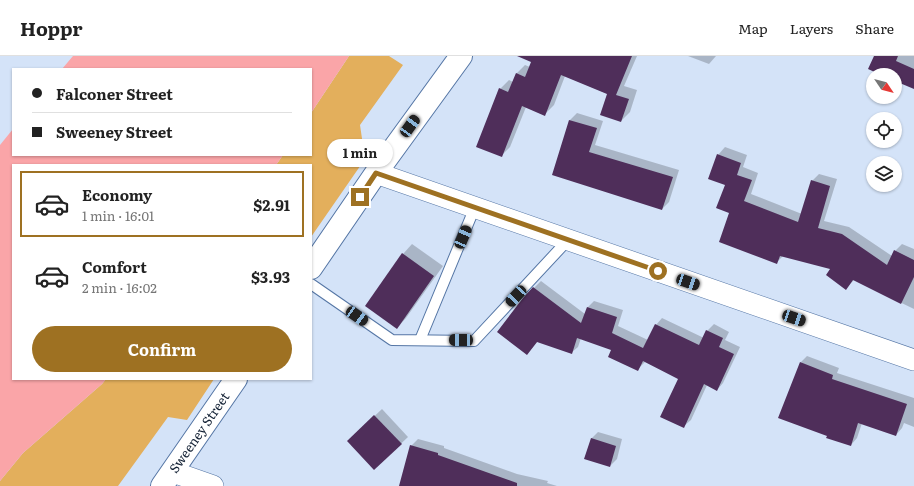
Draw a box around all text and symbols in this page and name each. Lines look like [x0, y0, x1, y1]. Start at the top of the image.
text: Hoppr [20, 14, 83, 42]
text: Map [738, 18, 768, 38]
text: Layers [790, 18, 833, 38]
text: Share [855, 18, 894, 38]
north arrow [866, 68, 902, 104]
map controls [866, 68, 902, 192]
text: Falconer Street [56, 82, 173, 105]
button: locate [866, 112, 902, 148]
car [398, 113, 422, 139]
text: Sweeney Street [56, 120, 173, 143]
callout: 1 min [327, 139, 393, 167]
text: 1 min [343, 143, 377, 162]
button: layers [866, 156, 902, 192]
text: Economy [82, 183, 152, 206]
icon: car [34, 186, 70, 222]
route end [351, 188, 369, 206]
text: $2.91 [253, 193, 290, 216]
text: 1 min · 16:01 [82, 206, 154, 225]
car [453, 224, 473, 250]
text: Comfort [82, 255, 147, 278]
icon: car [34, 258, 70, 294]
route start [649, 262, 667, 280]
text: $3.93 [251, 265, 290, 288]
car [675, 272, 701, 292]
text: 2 min · 16:02 [82, 278, 157, 297]
car [503, 283, 529, 309]
car [344, 304, 370, 328]
car [781, 308, 807, 328]
button: Confirm [32, 326, 292, 372]
car [449, 334, 473, 346]
street label: Sweeney Street [164, 387, 234, 477]

